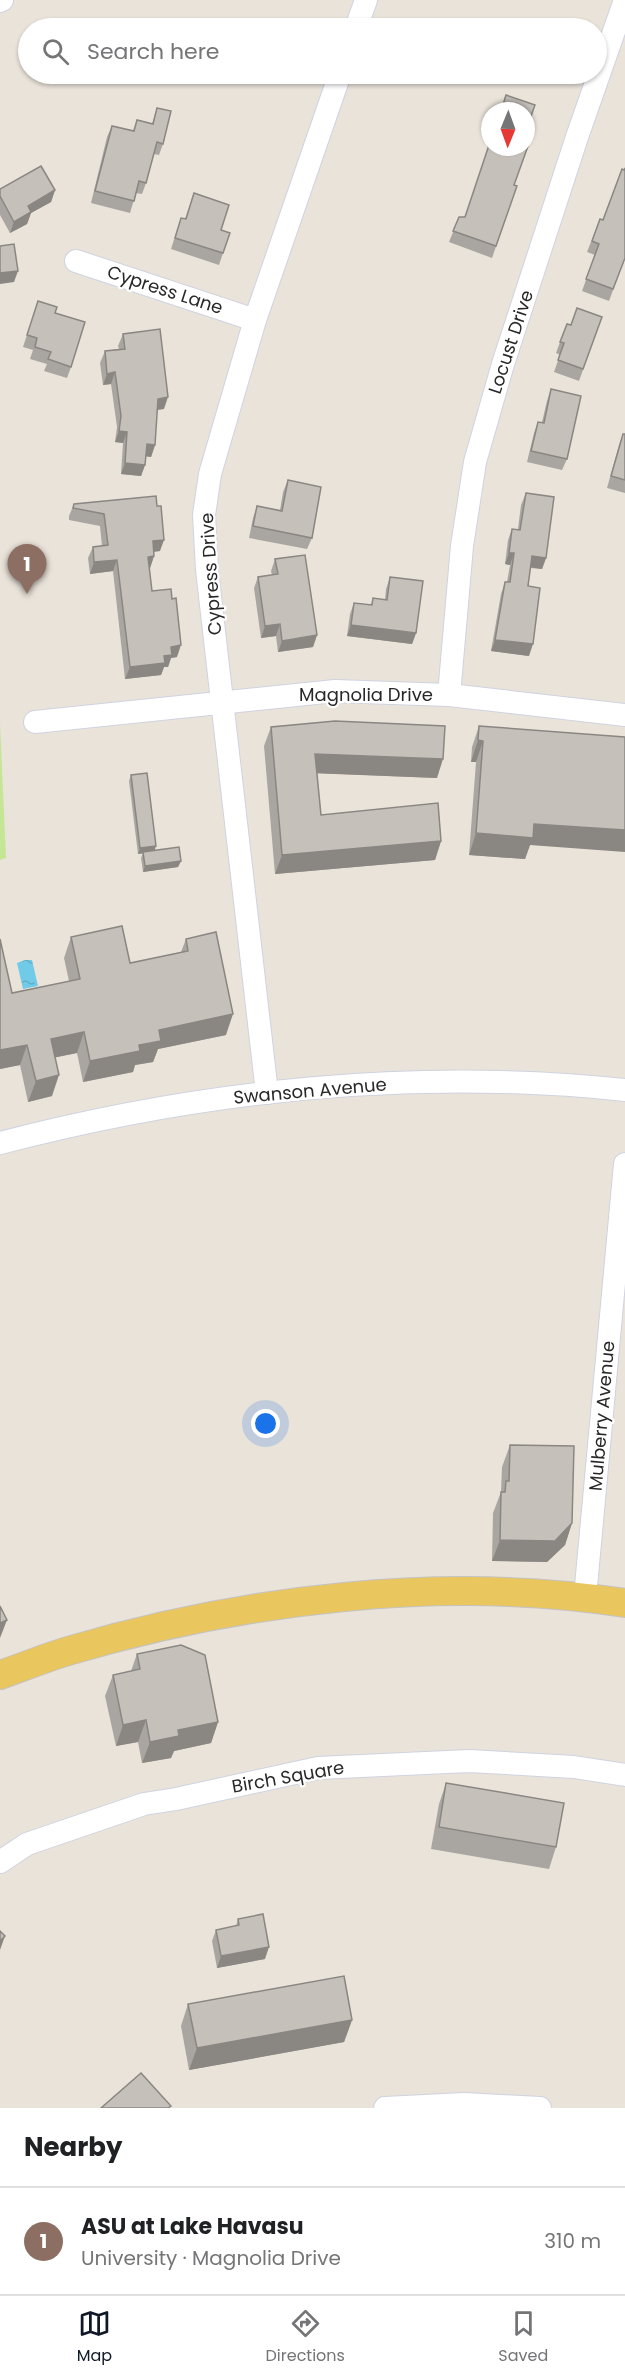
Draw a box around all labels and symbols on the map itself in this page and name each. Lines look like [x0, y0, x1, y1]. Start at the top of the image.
north arrow [481, 102, 535, 156]
street label: Cypress Lane [104, 259, 226, 320]
street label: Locust Drive [482, 287, 539, 397]
street label: Cypress Drive [194, 512, 227, 636]
pin: 1 [8, 544, 46, 594]
street label: Magnolia Drive [299, 682, 433, 707]
street label: Swanson Avenue [232, 1071, 388, 1110]
street label: Mulberry Avenue [582, 1340, 621, 1492]
your location [251, 1409, 280, 1438]
street label: Birch Square [230, 1754, 346, 1799]

